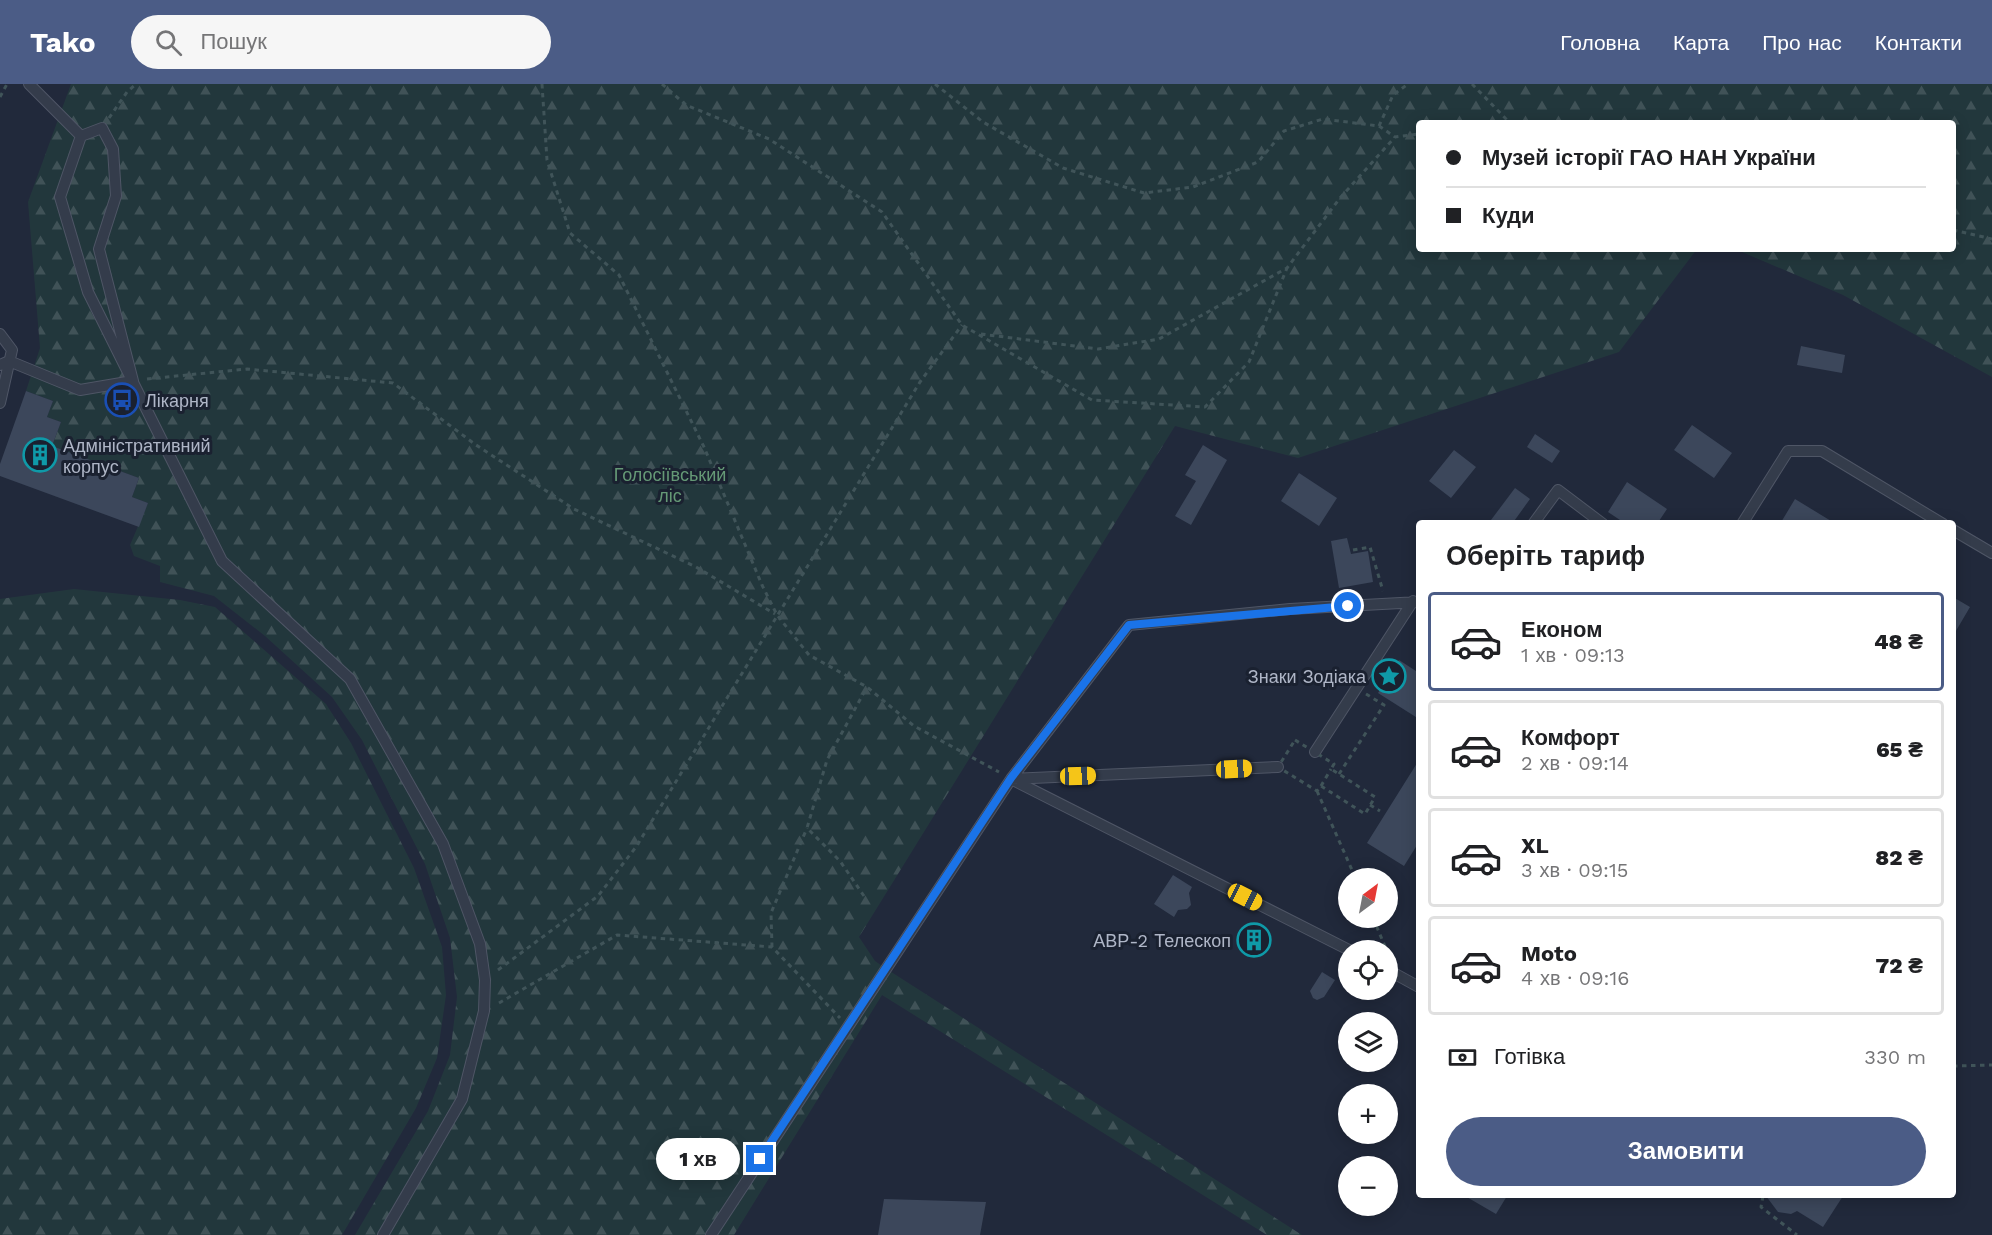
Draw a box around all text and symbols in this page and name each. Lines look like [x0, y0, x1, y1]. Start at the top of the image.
search box [131, 15, 551, 69]
text: Tako [30, 26, 95, 59]
icon: search [152, 26, 185, 59]
text: Пошук [200, 29, 267, 54]
text: Головна [1560, 30, 1640, 55]
text: Карта [1673, 30, 1729, 55]
text: Про нас [1762, 30, 1842, 55]
text: Контакти [1875, 30, 1962, 55]
text: Музей історії ГАО НАН України [1482, 145, 1816, 170]
text: Куди [1482, 203, 1535, 228]
bus stop icon: Лікарня [104, 382, 140, 418]
place label: Лікарня [145, 390, 209, 411]
place label: Адміністративний корпус [63, 435, 211, 477]
building icon: Адміністративний корпус [22, 437, 58, 473]
park label: Голосіївський ліс [614, 464, 726, 506]
text: Оберіть тариф [1446, 540, 1645, 572]
route start [1334, 592, 1361, 619]
icon: car [1449, 615, 1503, 669]
text: Економ [1521, 617, 1603, 642]
text: 48 ₴ [1874, 629, 1923, 654]
text: 1 хв · 09:13 [1521, 643, 1625, 667]
place icon: Знаки Зодіака [1371, 658, 1407, 694]
place label: Знаки Зодіака [1248, 666, 1367, 687]
icon: car [1449, 723, 1503, 777]
text: Комфорт [1521, 725, 1620, 750]
text: 65 ₴ [1876, 737, 1923, 762]
text: 2 хв · 09:14 [1521, 751, 1629, 775]
car [1216, 759, 1252, 779]
car [1060, 766, 1096, 786]
icon: car [1449, 831, 1503, 885]
text: XL [1521, 833, 1549, 858]
text: 82 ₴ [1875, 845, 1923, 870]
text: 3 хв · 09:15 [1521, 858, 1628, 882]
north arrow [1338, 868, 1398, 928]
map controls [1338, 868, 1398, 1216]
car [1225, 881, 1265, 913]
building icon: АВР-2 Телескоп [1236, 922, 1272, 958]
place label: АВР-2 Телескоп [1093, 930, 1231, 951]
icon: car [1449, 939, 1503, 993]
button: locate [1338, 940, 1398, 1000]
text: Moto [1521, 941, 1577, 966]
text: 72 ₴ [1875, 953, 1923, 978]
text: 4 хв · 09:16 [1521, 966, 1630, 990]
button: layers [1338, 1012, 1398, 1072]
icon: cash [1446, 1041, 1479, 1074]
text: Готівка [1494, 1044, 1565, 1069]
text: 330 m [1864, 1045, 1926, 1069]
button: + [1338, 1084, 1398, 1144]
button: Замовити [1446, 1117, 1926, 1186]
callout: 1 хв [655, 1138, 739, 1180]
route end [746, 1145, 773, 1172]
text: 1 хв [679, 1147, 717, 1171]
button: − [1338, 1156, 1398, 1216]

